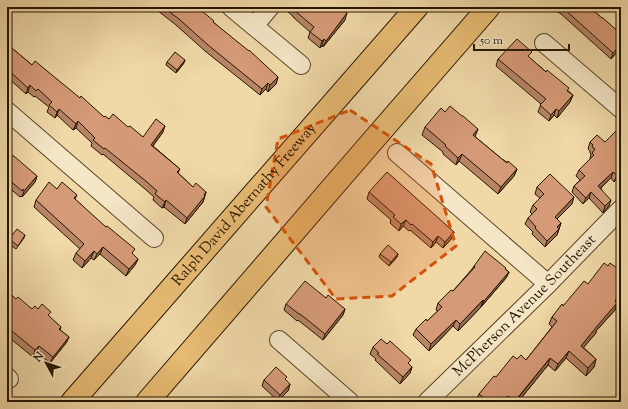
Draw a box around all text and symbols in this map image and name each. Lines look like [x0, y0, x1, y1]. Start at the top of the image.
scale bar [474, 26, 569, 52]
text: 50 m [479, 32, 503, 50]
street label: Ralph David Abernathy Freeway [167, 118, 322, 291]
street label: McPherson Avenue Southeast [448, 230, 601, 382]
north arrow [26, 343, 66, 383]
text: N [30, 349, 48, 366]

